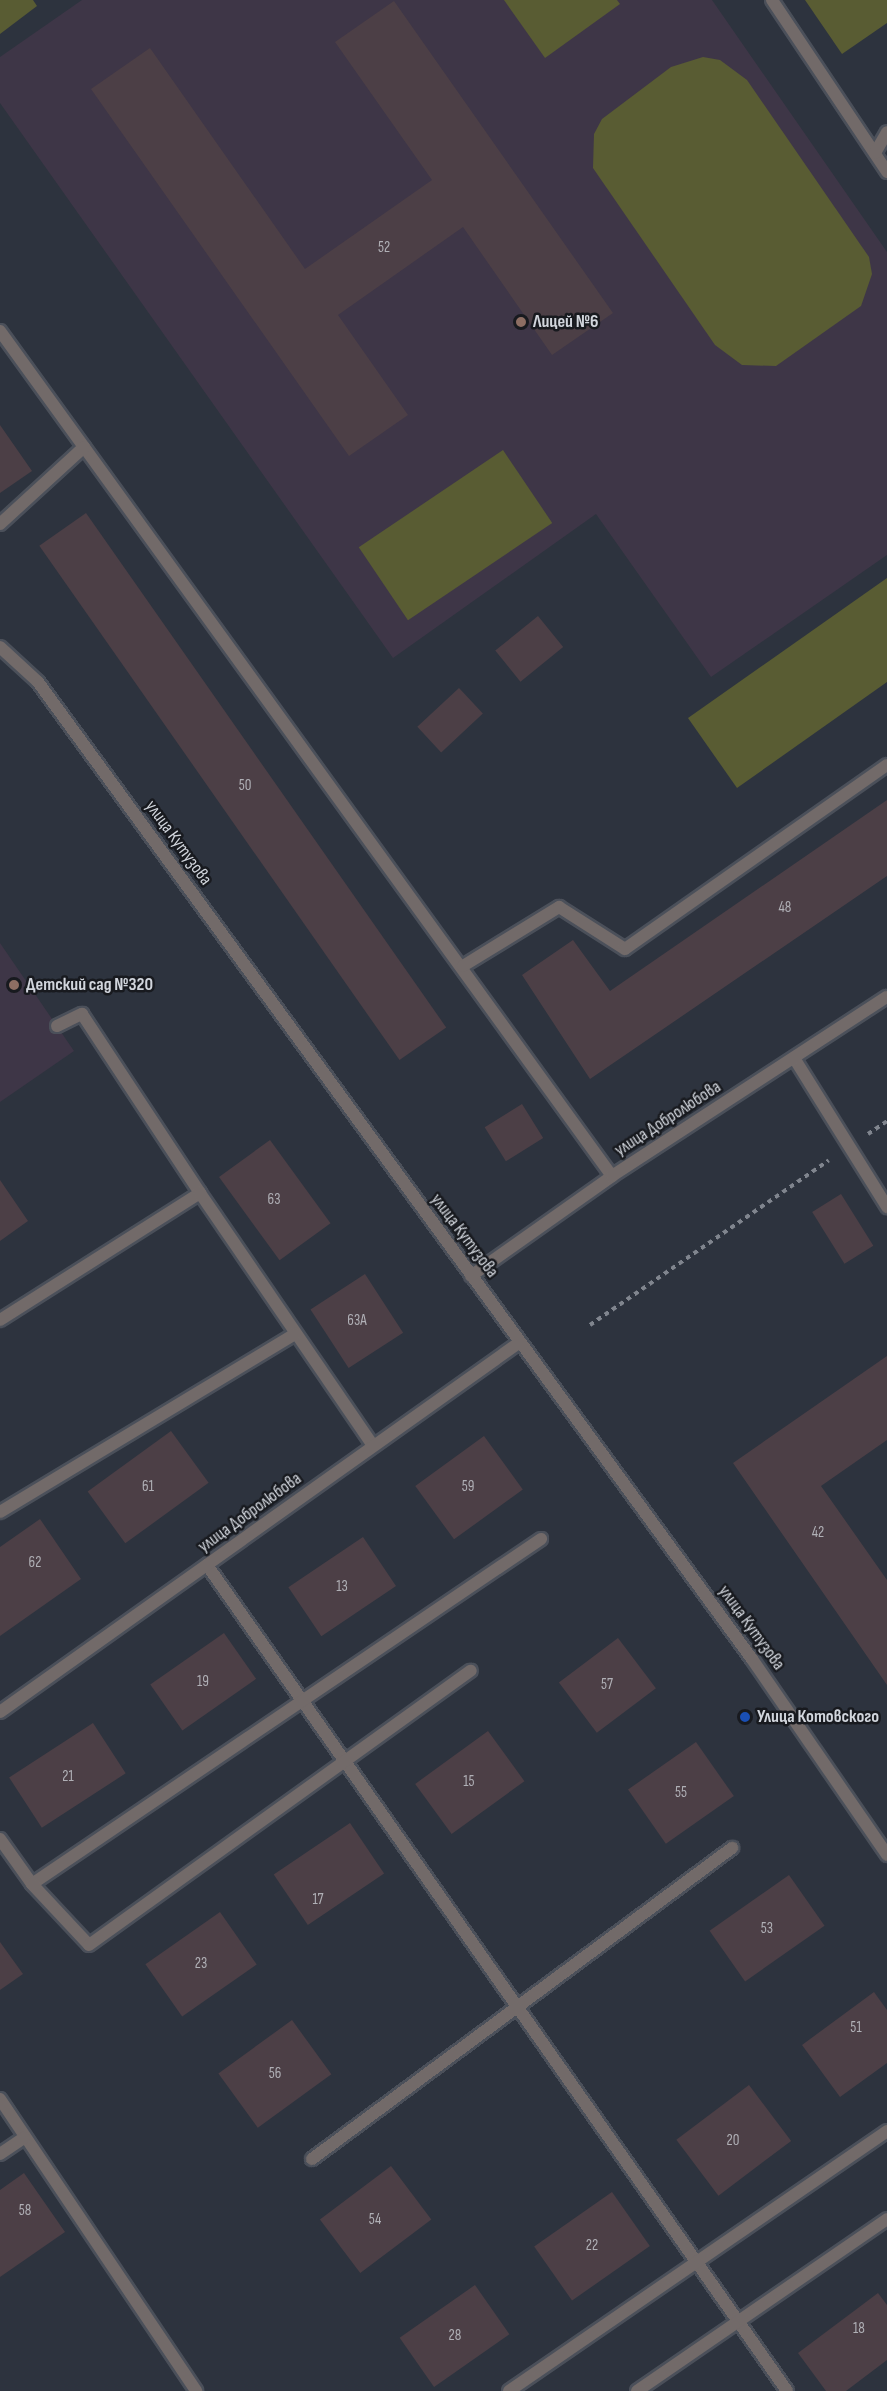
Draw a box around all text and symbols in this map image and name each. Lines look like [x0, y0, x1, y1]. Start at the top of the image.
house number: 52 [378, 239, 390, 257]
place label: Лицей №6 [533, 311, 598, 333]
marker: Лицей №6 [514, 315, 528, 329]
house number: 50 [239, 777, 251, 795]
street label: улица Кутузова [140, 796, 216, 890]
house number: 48 [779, 899, 791, 917]
place label: Детский сад №320 [26, 974, 153, 996]
marker: Детский сад №320 [7, 978, 21, 992]
street label: улица Добролюбова [611, 1077, 725, 1161]
street label: улица Кутузова [425, 1190, 503, 1282]
house number: 63 [268, 1191, 280, 1209]
house number: 63А [347, 1312, 367, 1330]
street label: улица Добролюбова [194, 1468, 306, 1558]
house number: 61 [142, 1478, 154, 1496]
house number: 59 [462, 1478, 474, 1496]
house number: 42 [812, 1524, 824, 1542]
house number: 62 [29, 1554, 41, 1572]
house number: 13 [336, 1578, 348, 1596]
street label: улица Кутузова [713, 1581, 789, 1675]
house number: 19 [197, 1673, 209, 1691]
house number: 57 [601, 1676, 613, 1694]
place label: Улица Котовского [757, 1706, 879, 1728]
marker: Улица Котовского [738, 1710, 752, 1724]
house number: 21 [62, 1768, 74, 1786]
house number: 15 [463, 1773, 475, 1791]
house number: 55 [675, 1784, 687, 1802]
house number: 17 [312, 1891, 324, 1909]
house number: 53 [761, 1920, 773, 1938]
house number: 23 [195, 1955, 207, 1973]
house number: 51 [850, 2019, 862, 2037]
house number: 56 [269, 2065, 281, 2083]
house number: 20 [727, 2132, 739, 2150]
house number: 58 [19, 2202, 31, 2220]
house number: 54 [369, 2211, 381, 2229]
house number: 22 [586, 2237, 598, 2255]
house number: 18 [853, 2320, 865, 2338]
house number: 28 [449, 2327, 461, 2345]

